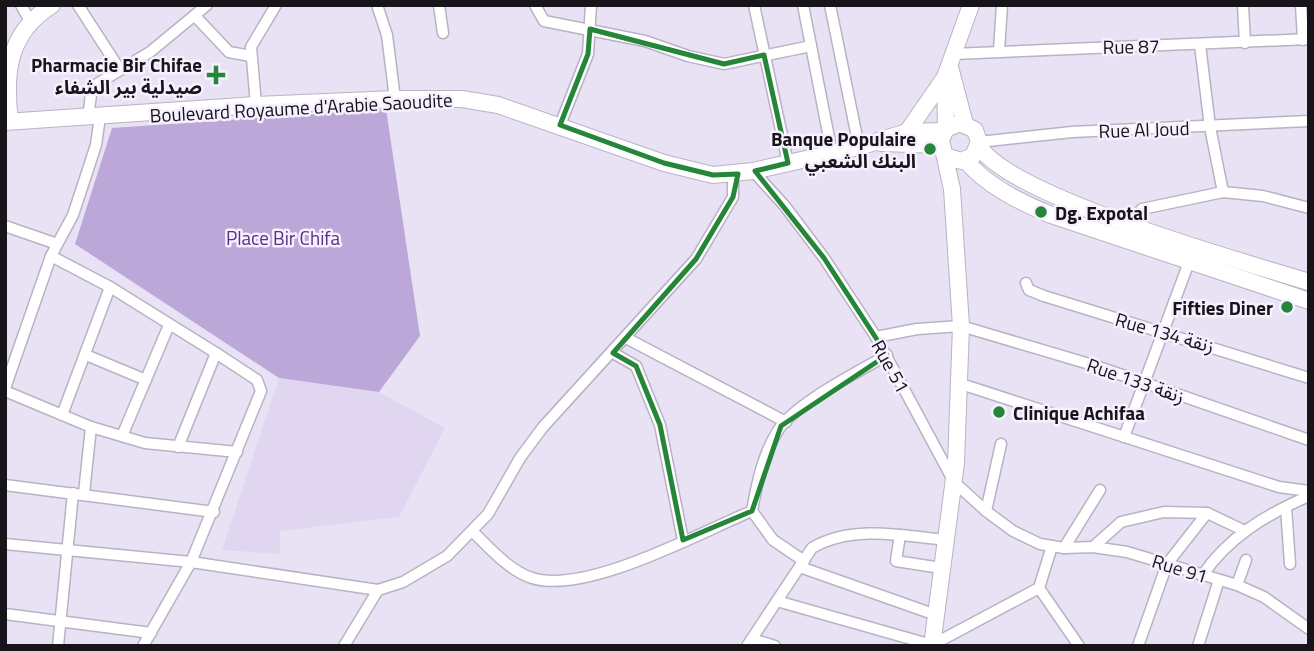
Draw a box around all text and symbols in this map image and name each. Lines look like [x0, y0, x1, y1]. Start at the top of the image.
street label: Rue 87 [1102, 31, 1160, 61]
place label: Pharmacie Bir Chifae صيدلية بير الشفاء [31, 50, 202, 101]
marker: Pharmacie Bir Chifae صيدلية بير الشفاء [208, 67, 224, 83]
street label: Boulevard Royaume d'Arabie Saoudite [149, 85, 453, 129]
street label: Rue Al Joud [1098, 113, 1190, 145]
place label: Banque Populaire البنك الشعبي [771, 124, 916, 176]
marker: Banque Populaire البنك الشعبي [922, 141, 938, 157]
place label: Dg. Expotal [1055, 198, 1148, 227]
marker: Dg. Expotal [1033, 204, 1049, 220]
park label: Place Bir Chifa [226, 223, 341, 252]
place label: Fifties Diner [1172, 293, 1273, 322]
marker: Fifties Diner [1279, 299, 1295, 315]
street label: Rue 134 زنقة [1112, 304, 1218, 360]
street label: Rue 51 [865, 334, 917, 398]
street label: Rue 133 زنقة [1083, 350, 1189, 410]
place label: Clinique Achifaa [1013, 398, 1145, 427]
marker: Clinique Achifaa [991, 404, 1007, 420]
street label: Rue 91 [1149, 546, 1211, 590]

